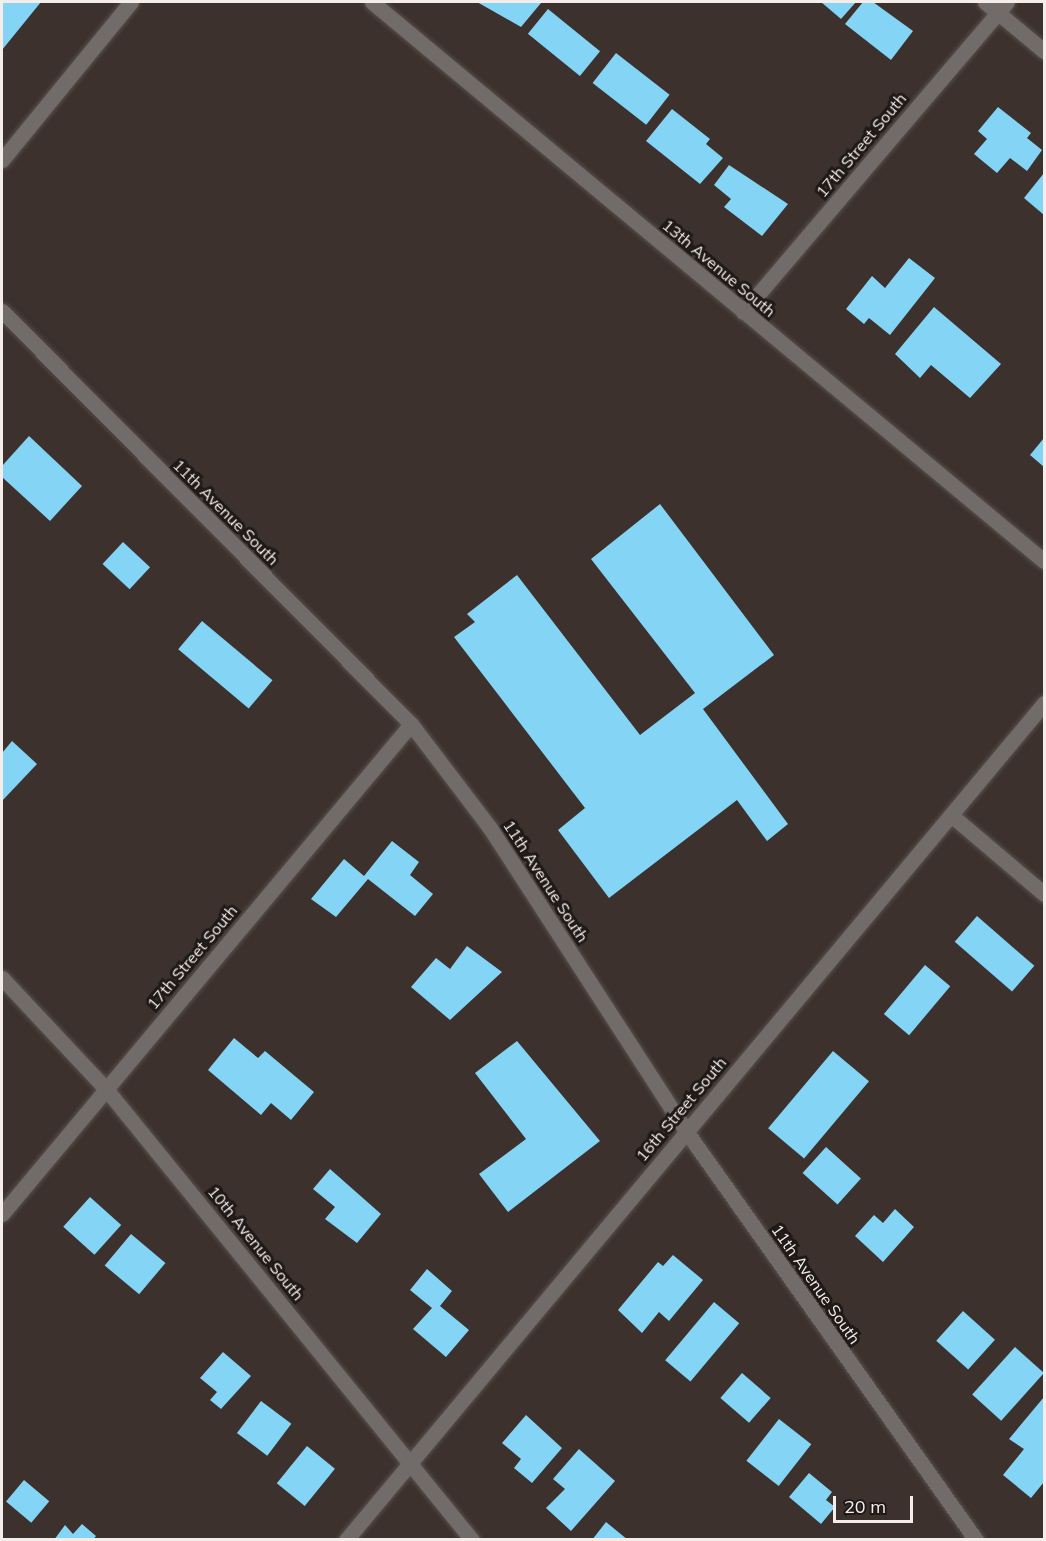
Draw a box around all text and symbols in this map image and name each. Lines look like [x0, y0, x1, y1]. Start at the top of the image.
street label: 17th Street South [812, 89, 910, 201]
street label: 13th Avenue South [659, 215, 779, 321]
street label: 11th Avenue South [169, 455, 283, 569]
street label: 11th Avenue South [499, 816, 593, 946]
street label: 17th Street South [143, 901, 241, 1013]
street label: 16th Street South [632, 1053, 730, 1165]
street label: 10th Avenue South [204, 1182, 308, 1304]
street label: 11th Avenue South [768, 1221, 864, 1347]
scale bar [836, 1484, 916, 1522]
text: 20 m [844, 1495, 886, 1518]

